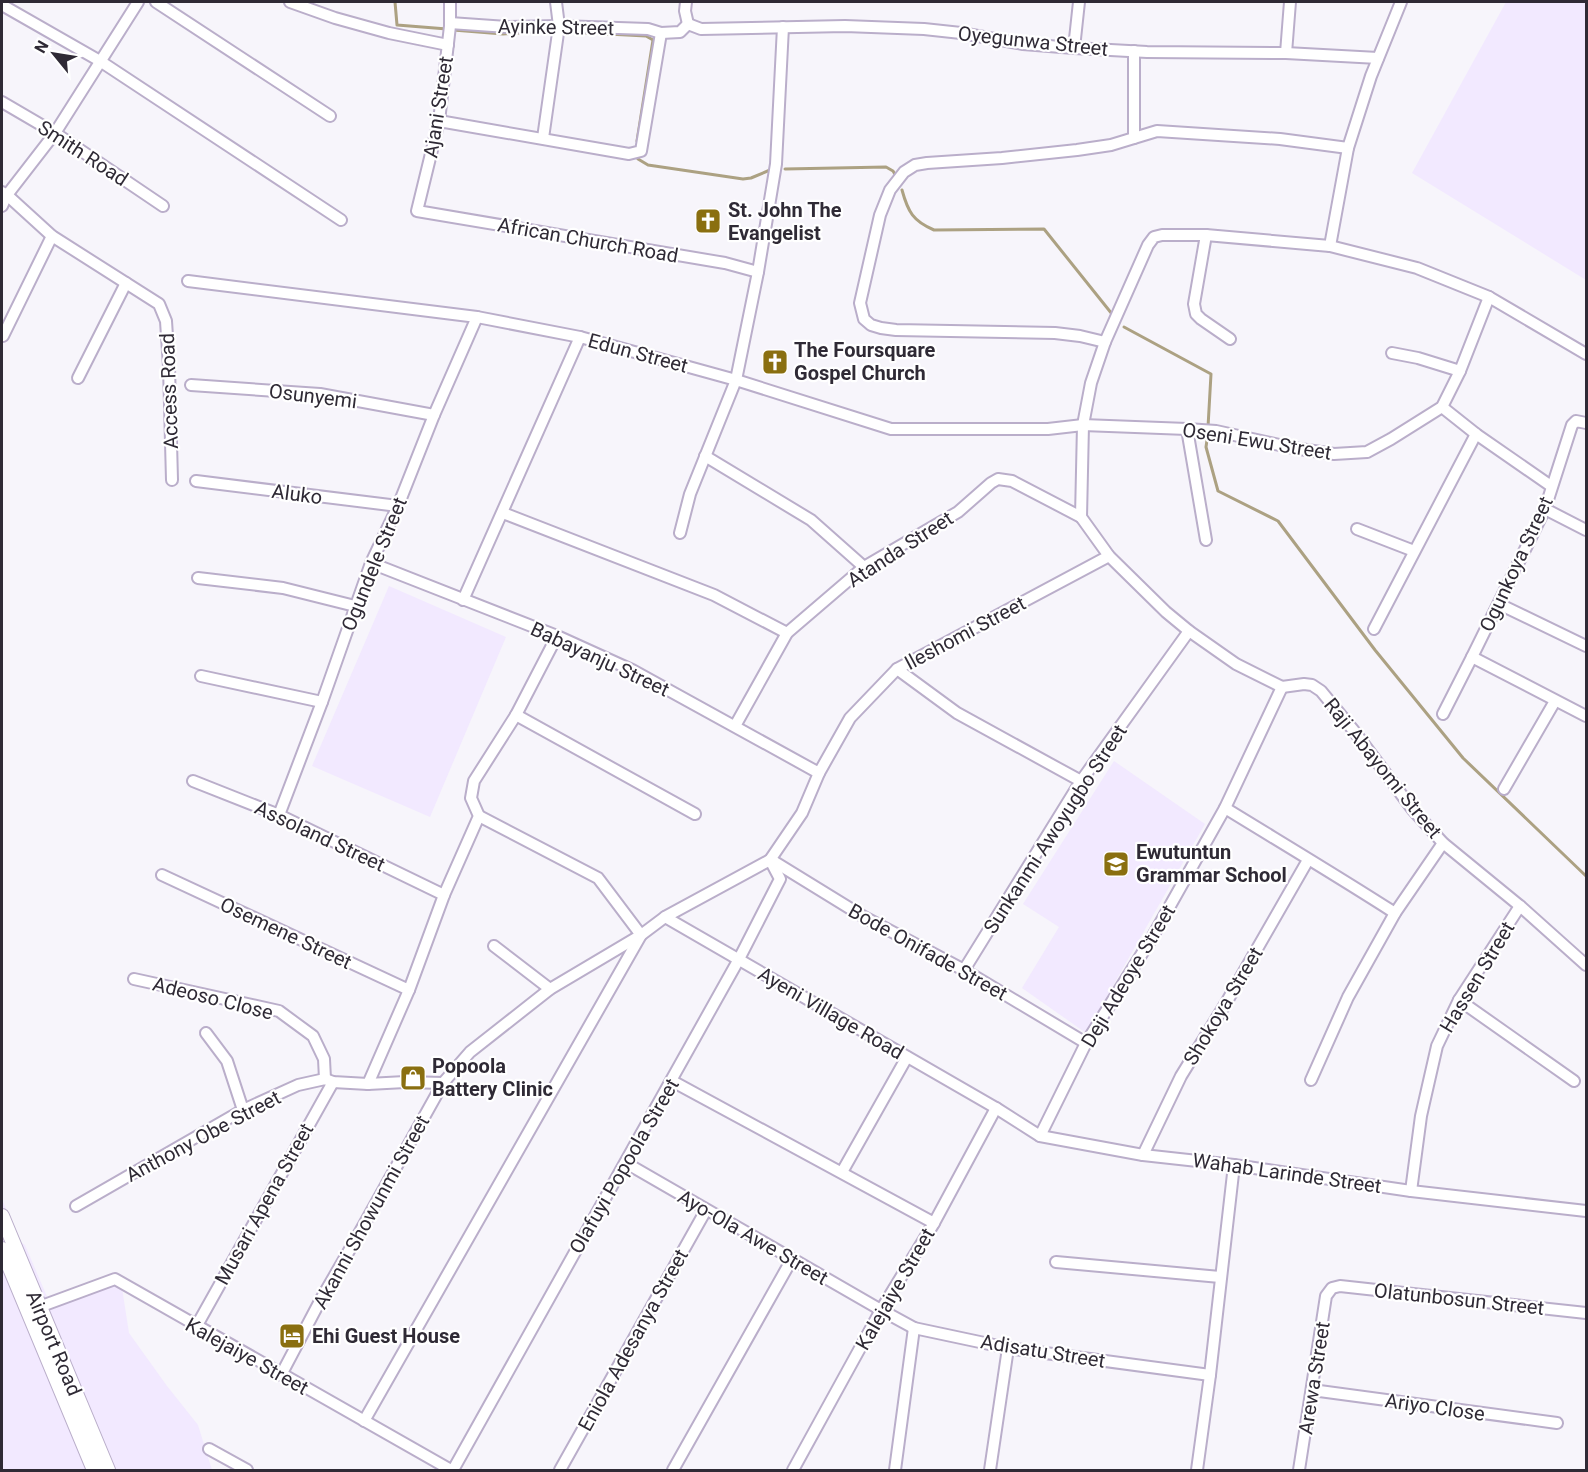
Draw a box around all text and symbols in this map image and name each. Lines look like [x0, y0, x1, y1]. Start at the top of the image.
street label: Ayinke Street [498, 14, 614, 40]
street label: Oyegunwa Street [957, 21, 1109, 61]
north arrow [24, 24, 84, 84]
text: N [30, 37, 52, 56]
street label: Ajani Street [418, 55, 458, 159]
street label: Smith Road [33, 115, 133, 191]
place label: St. John The Evangelist [728, 198, 842, 245]
church icon: St. John The Evangelist [693, 206, 723, 236]
street label: African Church Road [496, 212, 680, 268]
street label: Edun Street [586, 328, 690, 378]
street label: Access Road [155, 333, 183, 449]
place label: The Foursquare Gospel Church [794, 338, 936, 385]
church icon: The Foursquare Gospel Church [760, 347, 790, 377]
street label: Osunyemi [268, 379, 358, 413]
street label: Oseni Ewu Street [1181, 417, 1333, 465]
street label: Aluko [270, 479, 324, 509]
street label: Ogunkoya Street [1474, 493, 1558, 635]
street label: Ogundele Street [336, 494, 412, 634]
street label: Atanda Street [843, 506, 957, 592]
street label: Ileshomi Street [900, 591, 1030, 675]
street label: Babayanju Street [527, 616, 673, 702]
street label: Raji Abayomi Street [1319, 693, 1447, 843]
street label: Sunkanmi Awoyugbo Street [978, 720, 1132, 938]
street label: Assoland Street [251, 795, 389, 877]
place label: Ewutuntun Grammar School [1136, 840, 1287, 887]
school or university icon: Ewutuntun Grammar School [1101, 849, 1131, 879]
street label: Osemene Street [216, 892, 356, 974]
street label: Bode Onifade Street [844, 898, 1012, 1006]
street label: Deji Adeoye Street [1076, 900, 1180, 1052]
street label: Hassen Street [1434, 917, 1520, 1037]
street label: Shokoya Street [1178, 943, 1268, 1069]
street label: Ayeni Village Road [754, 962, 908, 1064]
street label: Adeoso Close [150, 971, 276, 1025]
place label: Popoola Battery Clinic [432, 1054, 553, 1101]
shop icon: Popoola Battery Clinic [398, 1063, 428, 1093]
street label: Olafuyi Popoola Street [564, 1074, 684, 1258]
street label: Anthony Obe Street [121, 1085, 285, 1187]
street label: Akanni Showunmi Street [308, 1111, 434, 1313]
street label: Musari Apena Street [210, 1119, 318, 1289]
street label: Wahab Larinde Street [1191, 1148, 1383, 1198]
street label: Ayo-Ola Awe Street [674, 1184, 832, 1290]
street label: Kalejaiye Street [850, 1224, 940, 1354]
street label: Eniola Adesanya Street [573, 1245, 693, 1435]
street label: Olatunbosun Street [1373, 1278, 1545, 1320]
street label: Airport Road [21, 1287, 87, 1399]
street label: Kalejaiye Street [181, 1312, 313, 1400]
street label: Arewa Street [1293, 1320, 1335, 1436]
hotel icon: Ehi Guest House [277, 1321, 307, 1351]
place label: Ehi Guest House [312, 1324, 460, 1348]
street label: Adisatu Street [979, 1329, 1107, 1373]
street label: Ariyo Close [1384, 1388, 1486, 1426]

